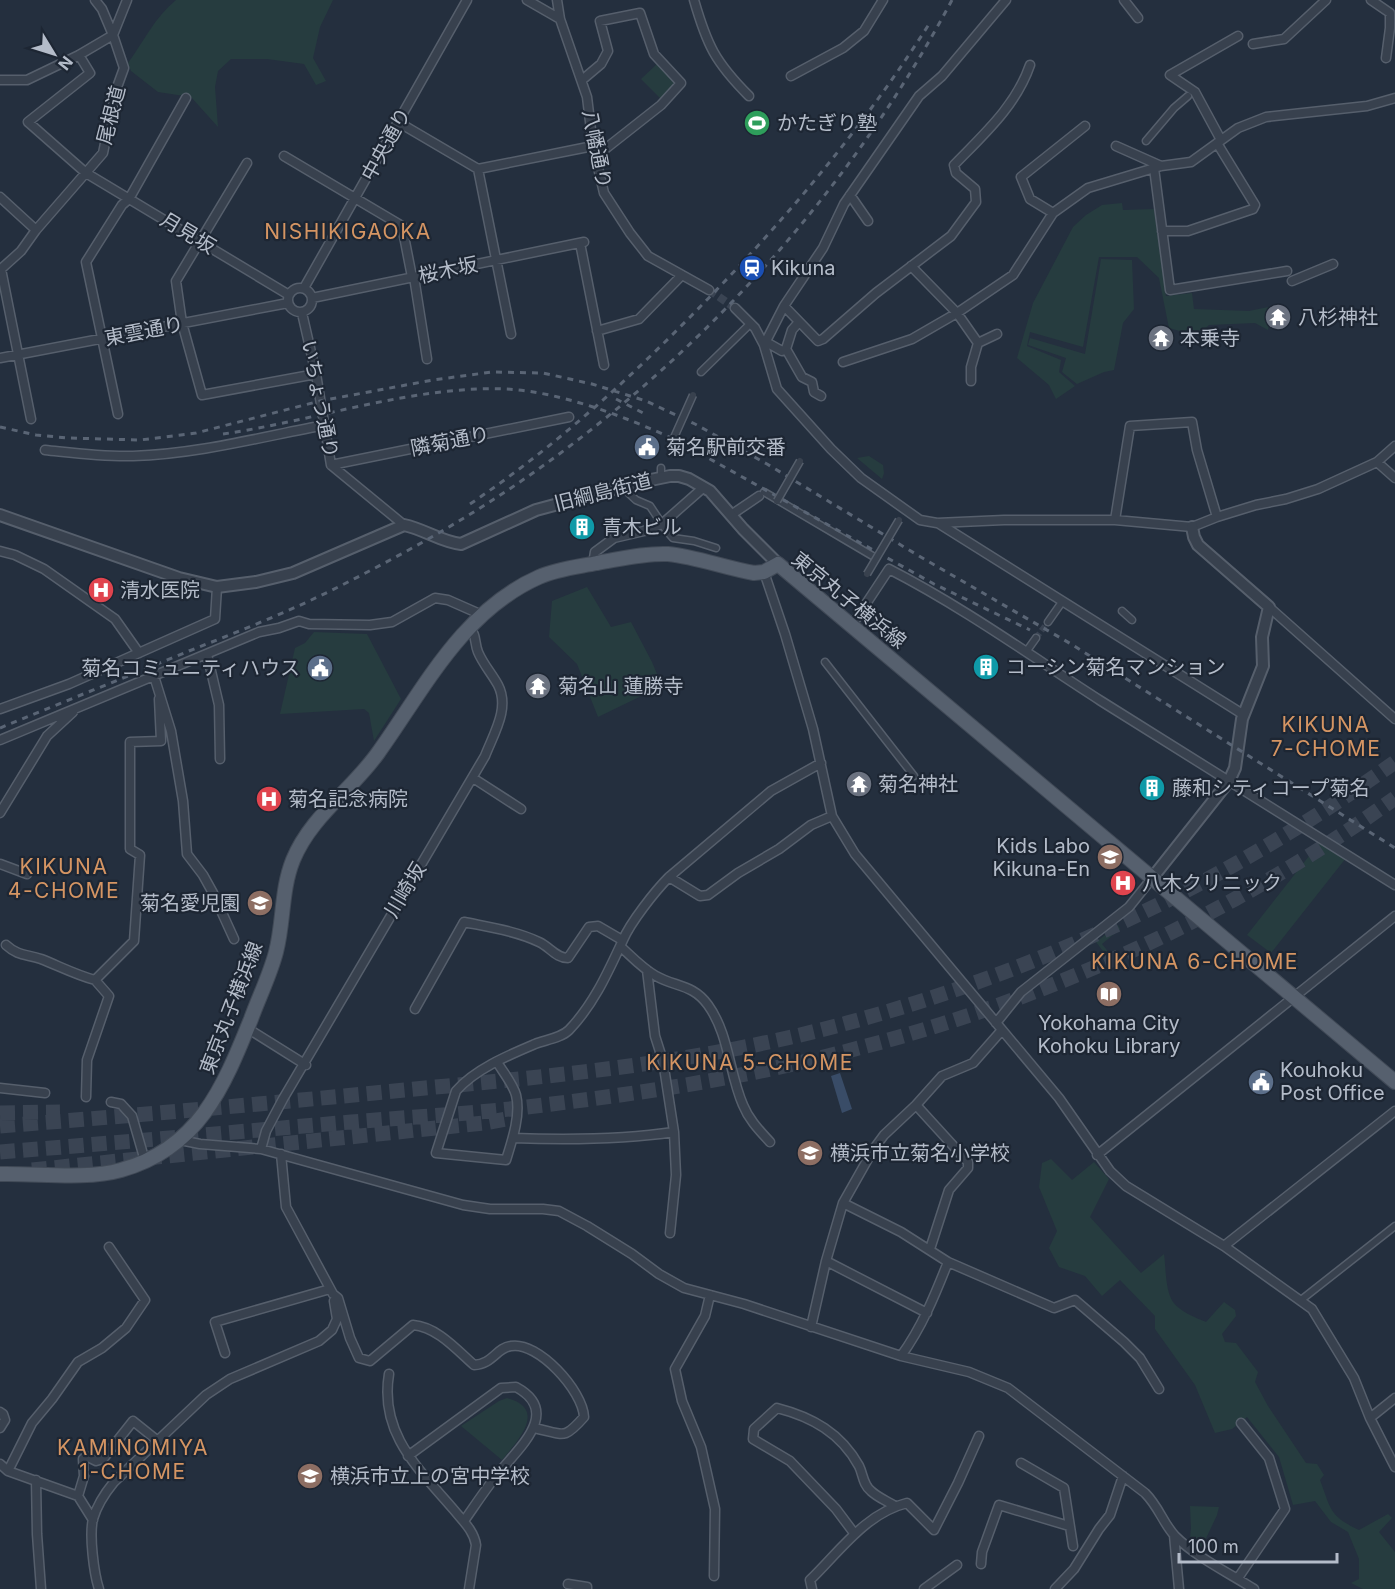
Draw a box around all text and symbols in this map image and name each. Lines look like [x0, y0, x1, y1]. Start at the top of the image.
north arrow [24, 24, 84, 84]
text: N [54, 52, 77, 74]
street label: 尾根道 [92, 83, 130, 147]
street label: 中央通り [356, 103, 416, 185]
street label: 八幡通り [578, 107, 616, 191]
sports icon: かたぎり塾 [742, 108, 772, 138]
place label: かたぎり塾 [777, 111, 877, 135]
street label: 月見坂 [156, 207, 220, 259]
district label: NISHIKIGAOKA [264, 219, 432, 244]
street label: 桜木坂 [416, 252, 480, 288]
station icon: Kikuna [737, 253, 767, 283]
place label: Kikuna [771, 256, 835, 280]
temple icon: 八杉神社 [1263, 302, 1293, 332]
place label: 八杉神社 [1298, 305, 1378, 329]
street label: 東雲通り [102, 312, 186, 350]
temple icon: 本乗寺 [1146, 323, 1176, 353]
place label: 本乗寺 [1180, 326, 1240, 350]
street label: いちょう通り [297, 338, 343, 460]
street label: 隣菊通り [408, 422, 492, 460]
public building icon: 菊名駅前交番 [632, 432, 662, 462]
place label: 菊名駅前交番 [666, 435, 786, 459]
street label: 旧綱島街道 [552, 468, 654, 516]
building icon: 青木ビル [567, 512, 597, 542]
place label: 青木ビル [602, 515, 682, 539]
street label: 東京丸子横浜線 [787, 547, 911, 653]
hospital icon: 清水医院 [86, 575, 116, 605]
place label: 清水医院 [120, 578, 200, 602]
building icon: コーシン菊名マンション [971, 652, 1001, 682]
public building icon: 菊名コミュニティハウス [305, 653, 335, 683]
place label: コーシン菊名マンション [1006, 655, 1226, 679]
place label: 菊名コミュニティハウス [81, 656, 300, 680]
temple icon: 菊名山 蓮勝寺 [523, 671, 553, 701]
place label: 菊名山 蓮勝寺 [558, 674, 684, 698]
district label: KIKUNA 7-CHOME [1271, 712, 1381, 761]
temple icon: 菊名神社 [844, 769, 874, 799]
place label: 菊名神社 [878, 772, 958, 796]
building icon: 藤和シティコープ菊名 [1137, 773, 1167, 803]
place label: 藤和シティコープ菊名 [1172, 776, 1370, 800]
hospital icon: 菊名記念病院 [254, 784, 284, 814]
place label: 菊名記念病院 [288, 787, 408, 811]
place label: Kids Labo Kikuna-En [993, 834, 1090, 881]
school or university icon: Kids Labo Kikuna-En [1095, 842, 1125, 872]
district label: KIKUNA 4-CHOME [8, 854, 120, 903]
street label: 川崎坂 [379, 858, 431, 922]
hospital icon: 八木クリニック [1108, 868, 1138, 898]
place label: 八木クリニック [1142, 871, 1282, 895]
school or university icon: 菊名愛児園 [245, 888, 275, 918]
place label: 菊名愛児園 [140, 891, 240, 915]
street label: 東京丸子横浜線 [195, 938, 267, 1078]
district label: KIKUNA 6-CHOME [1091, 949, 1299, 974]
library icon: Yokohama City Kohoku Library [1094, 979, 1124, 1009]
place label: Yokohama City Kohoku Library [1037, 1011, 1181, 1058]
district label: KIKUNA 5-CHOME [646, 1050, 854, 1075]
place label: Kouhoku Post Office [1280, 1058, 1385, 1105]
public building icon: Kouhoku Post Office [1246, 1067, 1276, 1097]
school or university icon: 横浜市立菊名小学校 [795, 1138, 825, 1168]
place label: 横浜市立菊名小学校 [830, 1141, 1010, 1165]
district label: KAMINOMIYA 1-CHOME [57, 1435, 209, 1484]
school or university icon: 横浜市立上の宮中学校 [295, 1461, 325, 1491]
place label: 横浜市立上の宮中学校 [330, 1464, 530, 1488]
scale bar [1179, 1526, 1336, 1564]
text: 100 m [1188, 1536, 1239, 1557]

